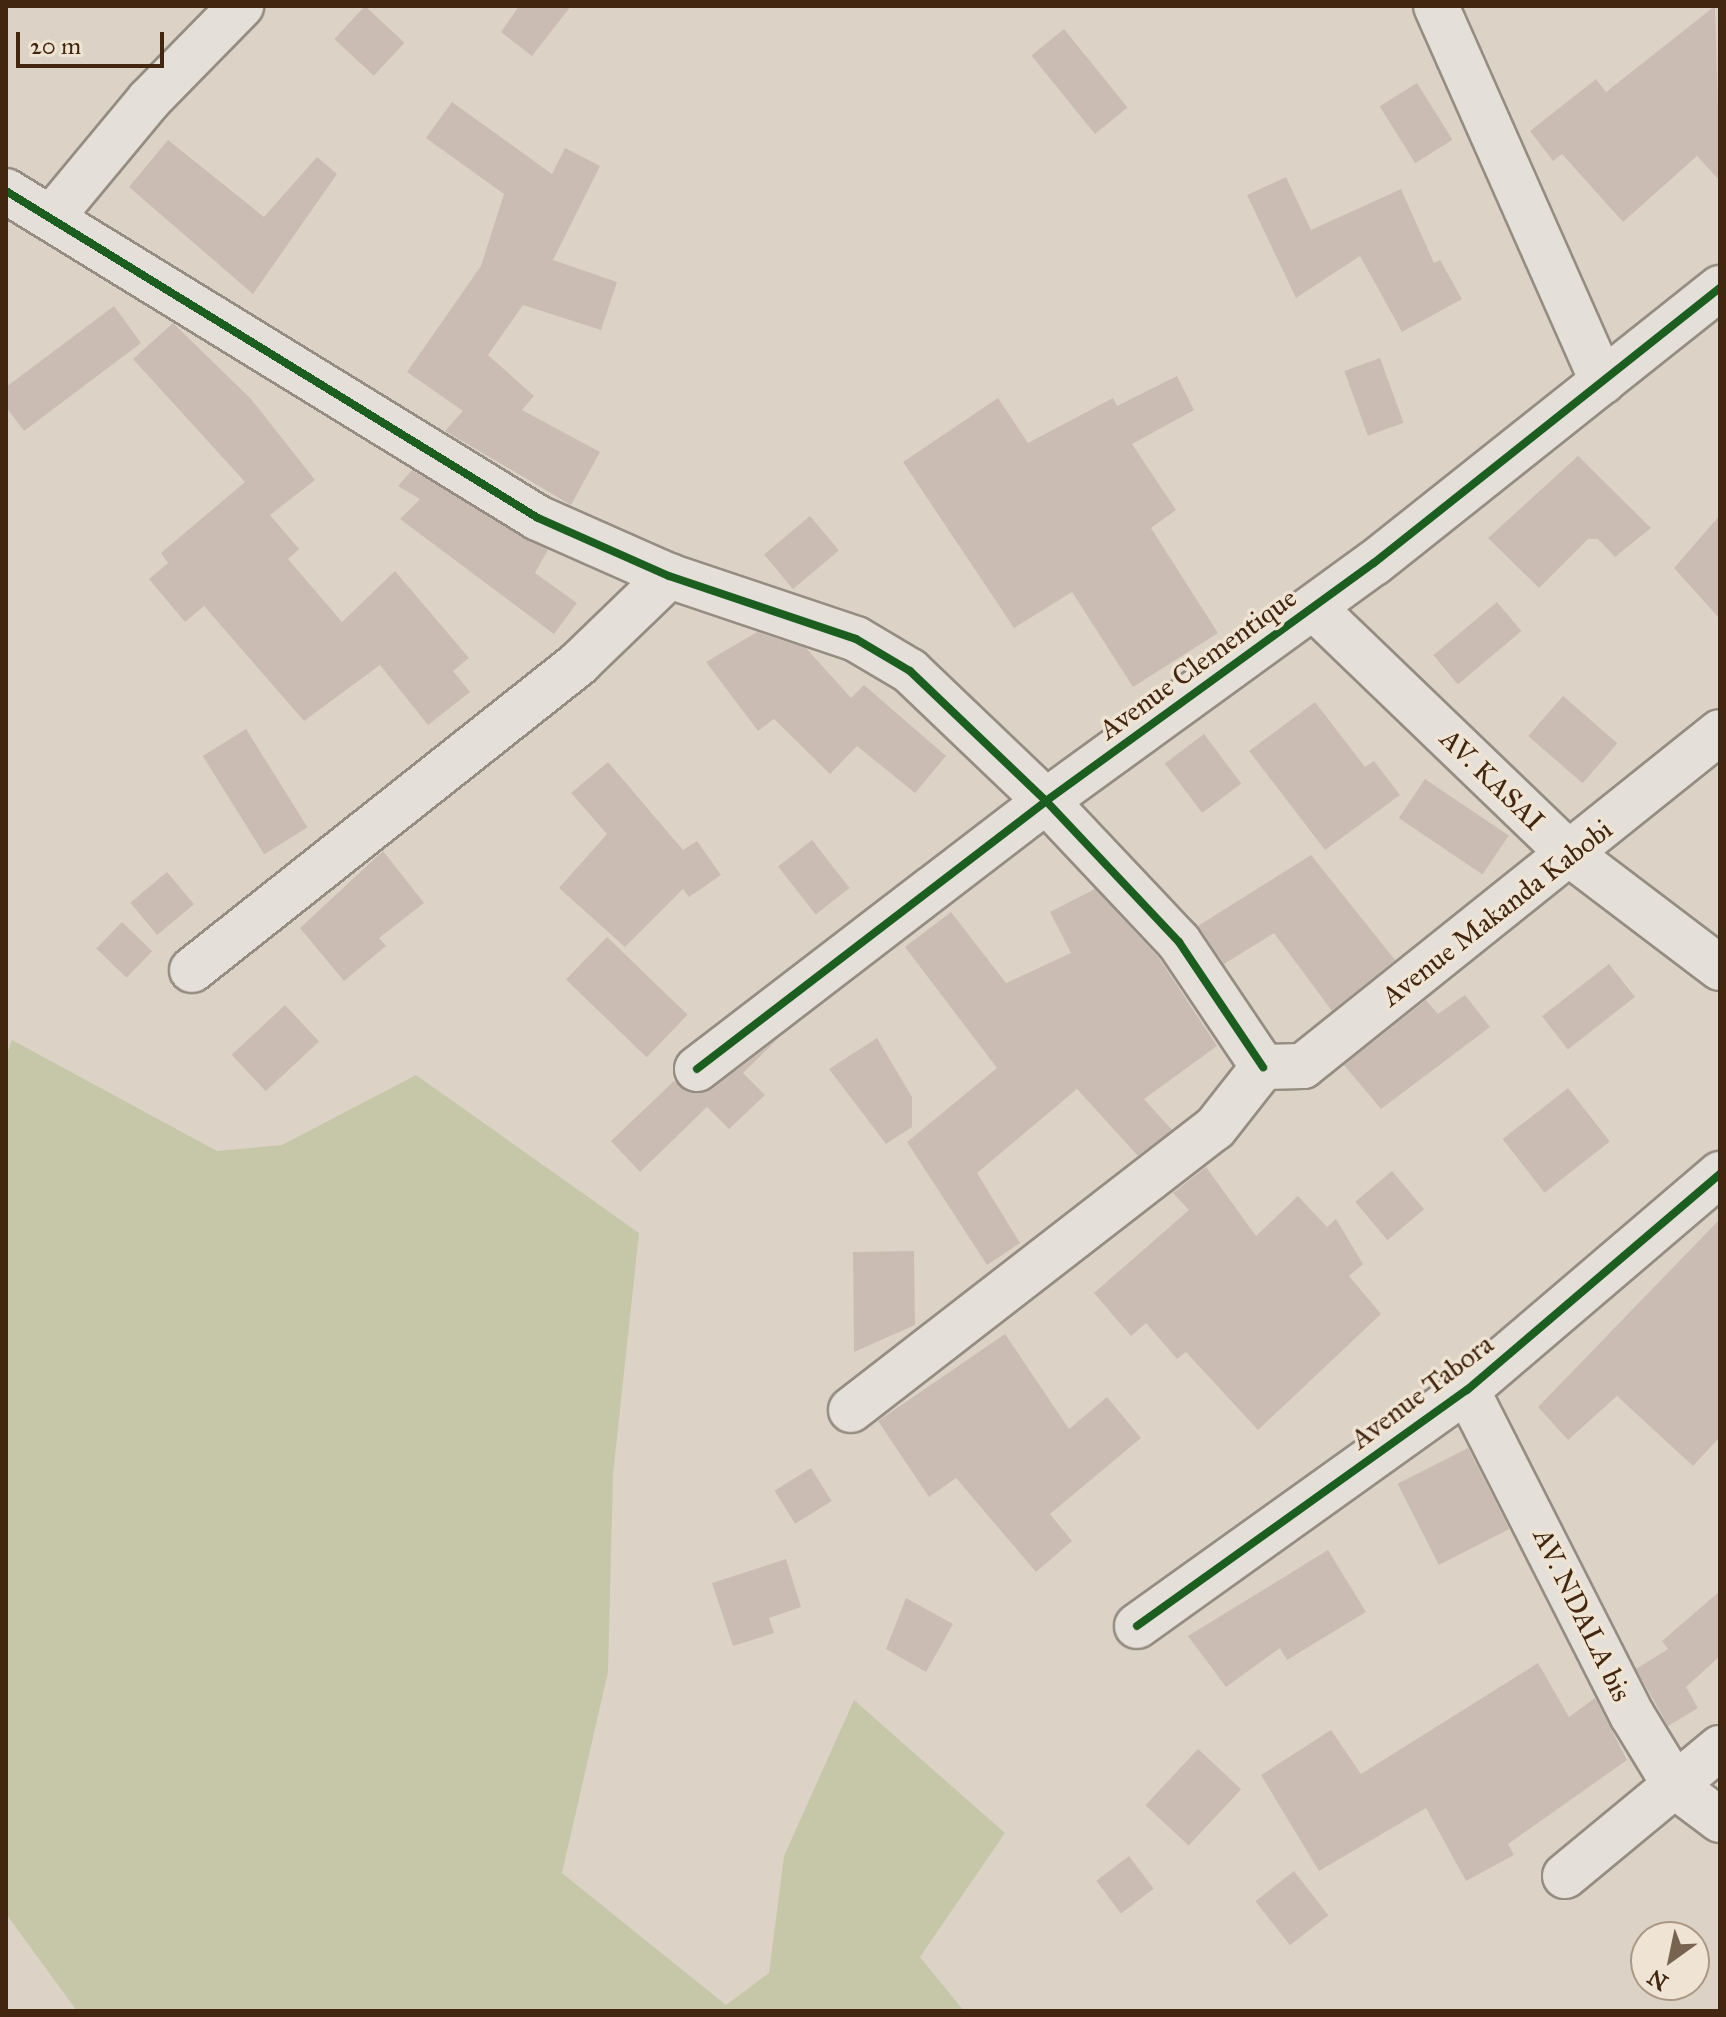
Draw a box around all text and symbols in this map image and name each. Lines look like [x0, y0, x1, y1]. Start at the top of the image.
scale bar [20, 16, 168, 66]
text: 20 m [30, 31, 81, 61]
street label: Avenue Clementique [1093, 581, 1303, 747]
street label: AV. KASAI [1433, 722, 1551, 838]
street label: Avenue Makanda Kabobi [1375, 812, 1619, 1014]
street label: Avenue Tabora [1344, 1328, 1500, 1456]
street label: AV. NDALA bis [1526, 1523, 1638, 1707]
north arrow [1630, 1921, 1710, 2001]
text: N [1643, 1963, 1673, 1996]

